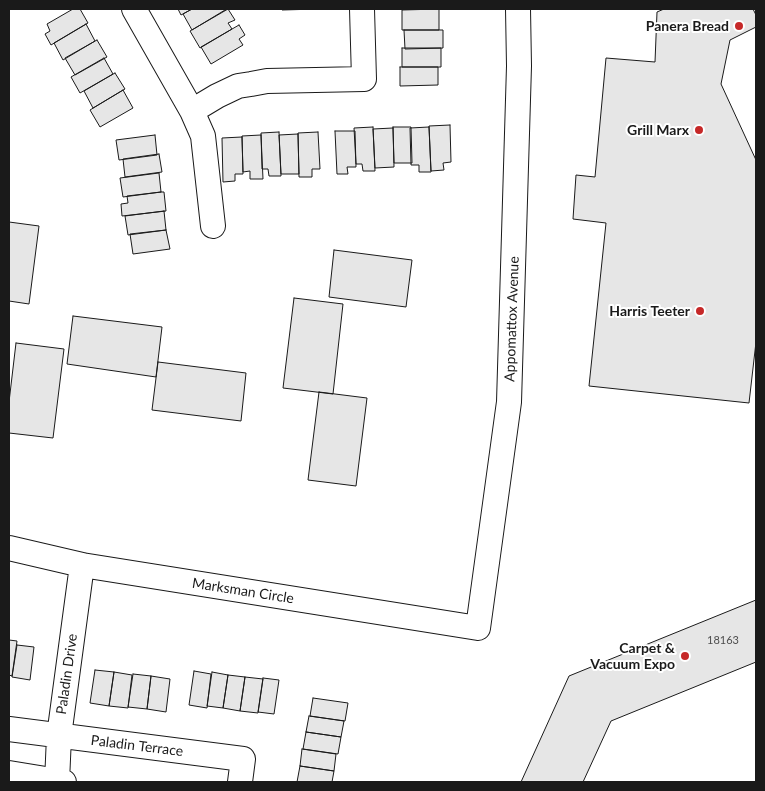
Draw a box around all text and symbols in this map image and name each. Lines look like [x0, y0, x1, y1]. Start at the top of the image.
place label: Panera Bread [646, 18, 729, 34]
marker: Panera Bread [733, 20, 745, 32]
place label: Grill Marx [627, 122, 689, 138]
marker: Grill Marx [693, 124, 705, 136]
street label: Appomattox Avenue [501, 256, 523, 382]
place label: Harris Teeter [609, 303, 690, 319]
marker: Harris Teeter [694, 305, 706, 317]
street label: Marksman Circle [191, 575, 295, 607]
street label: Paladin Drive [53, 633, 81, 715]
house number: 18163 [707, 633, 739, 647]
place label: Carpet & Vacuum Expo [590, 640, 675, 672]
marker: Carpet & Vacuum Expo [679, 650, 691, 662]
street label: Paladin Terrace [90, 732, 184, 760]

